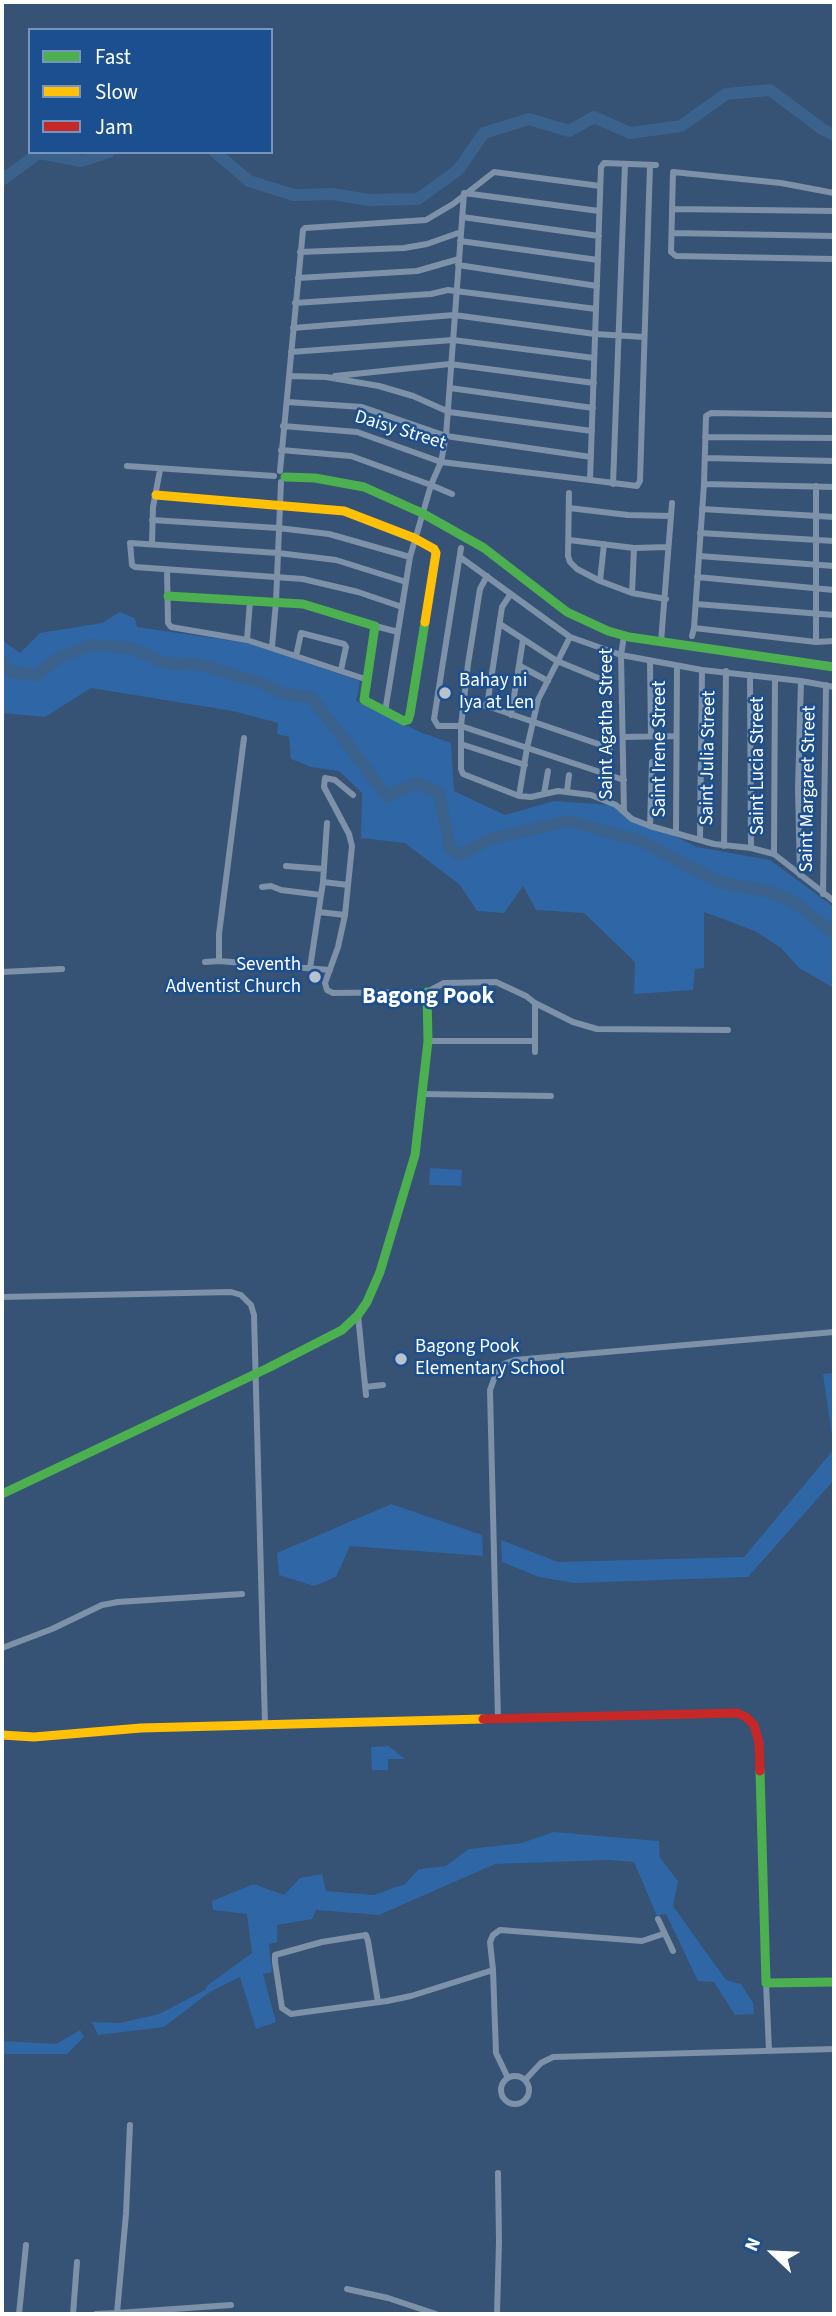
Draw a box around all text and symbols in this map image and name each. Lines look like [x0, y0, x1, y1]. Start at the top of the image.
legend [28, 28, 273, 154]
text: Fast [95, 42, 131, 72]
text: Slow [95, 77, 138, 107]
text: Jam [95, 112, 133, 142]
street label: Daisy Street [352, 406, 448, 456]
street label: Saint Agatha Street [597, 648, 619, 800]
place label: Bahay ni Iya at Len [459, 671, 534, 715]
street label: Saint Irene Street [650, 680, 672, 818]
marker: Bahay ni Iya at Len [437, 685, 453, 701]
street label: Saint Julia Street [696, 690, 722, 826]
street label: Saint Lucia Street [748, 697, 770, 835]
street label: Saint Margaret Street [796, 705, 822, 873]
place label: Seventh Adventist Church [166, 955, 301, 999]
marker: Seventh Adventist Church [307, 969, 323, 985]
district label: Bagong Pook [362, 984, 494, 1012]
place label: Bagong Pook Elementary School [415, 1337, 565, 1381]
marker: Bagong Pook Elementary School [393, 1351, 409, 1367]
north arrow [738, 2218, 808, 2288]
text: N [738, 2234, 768, 2256]

